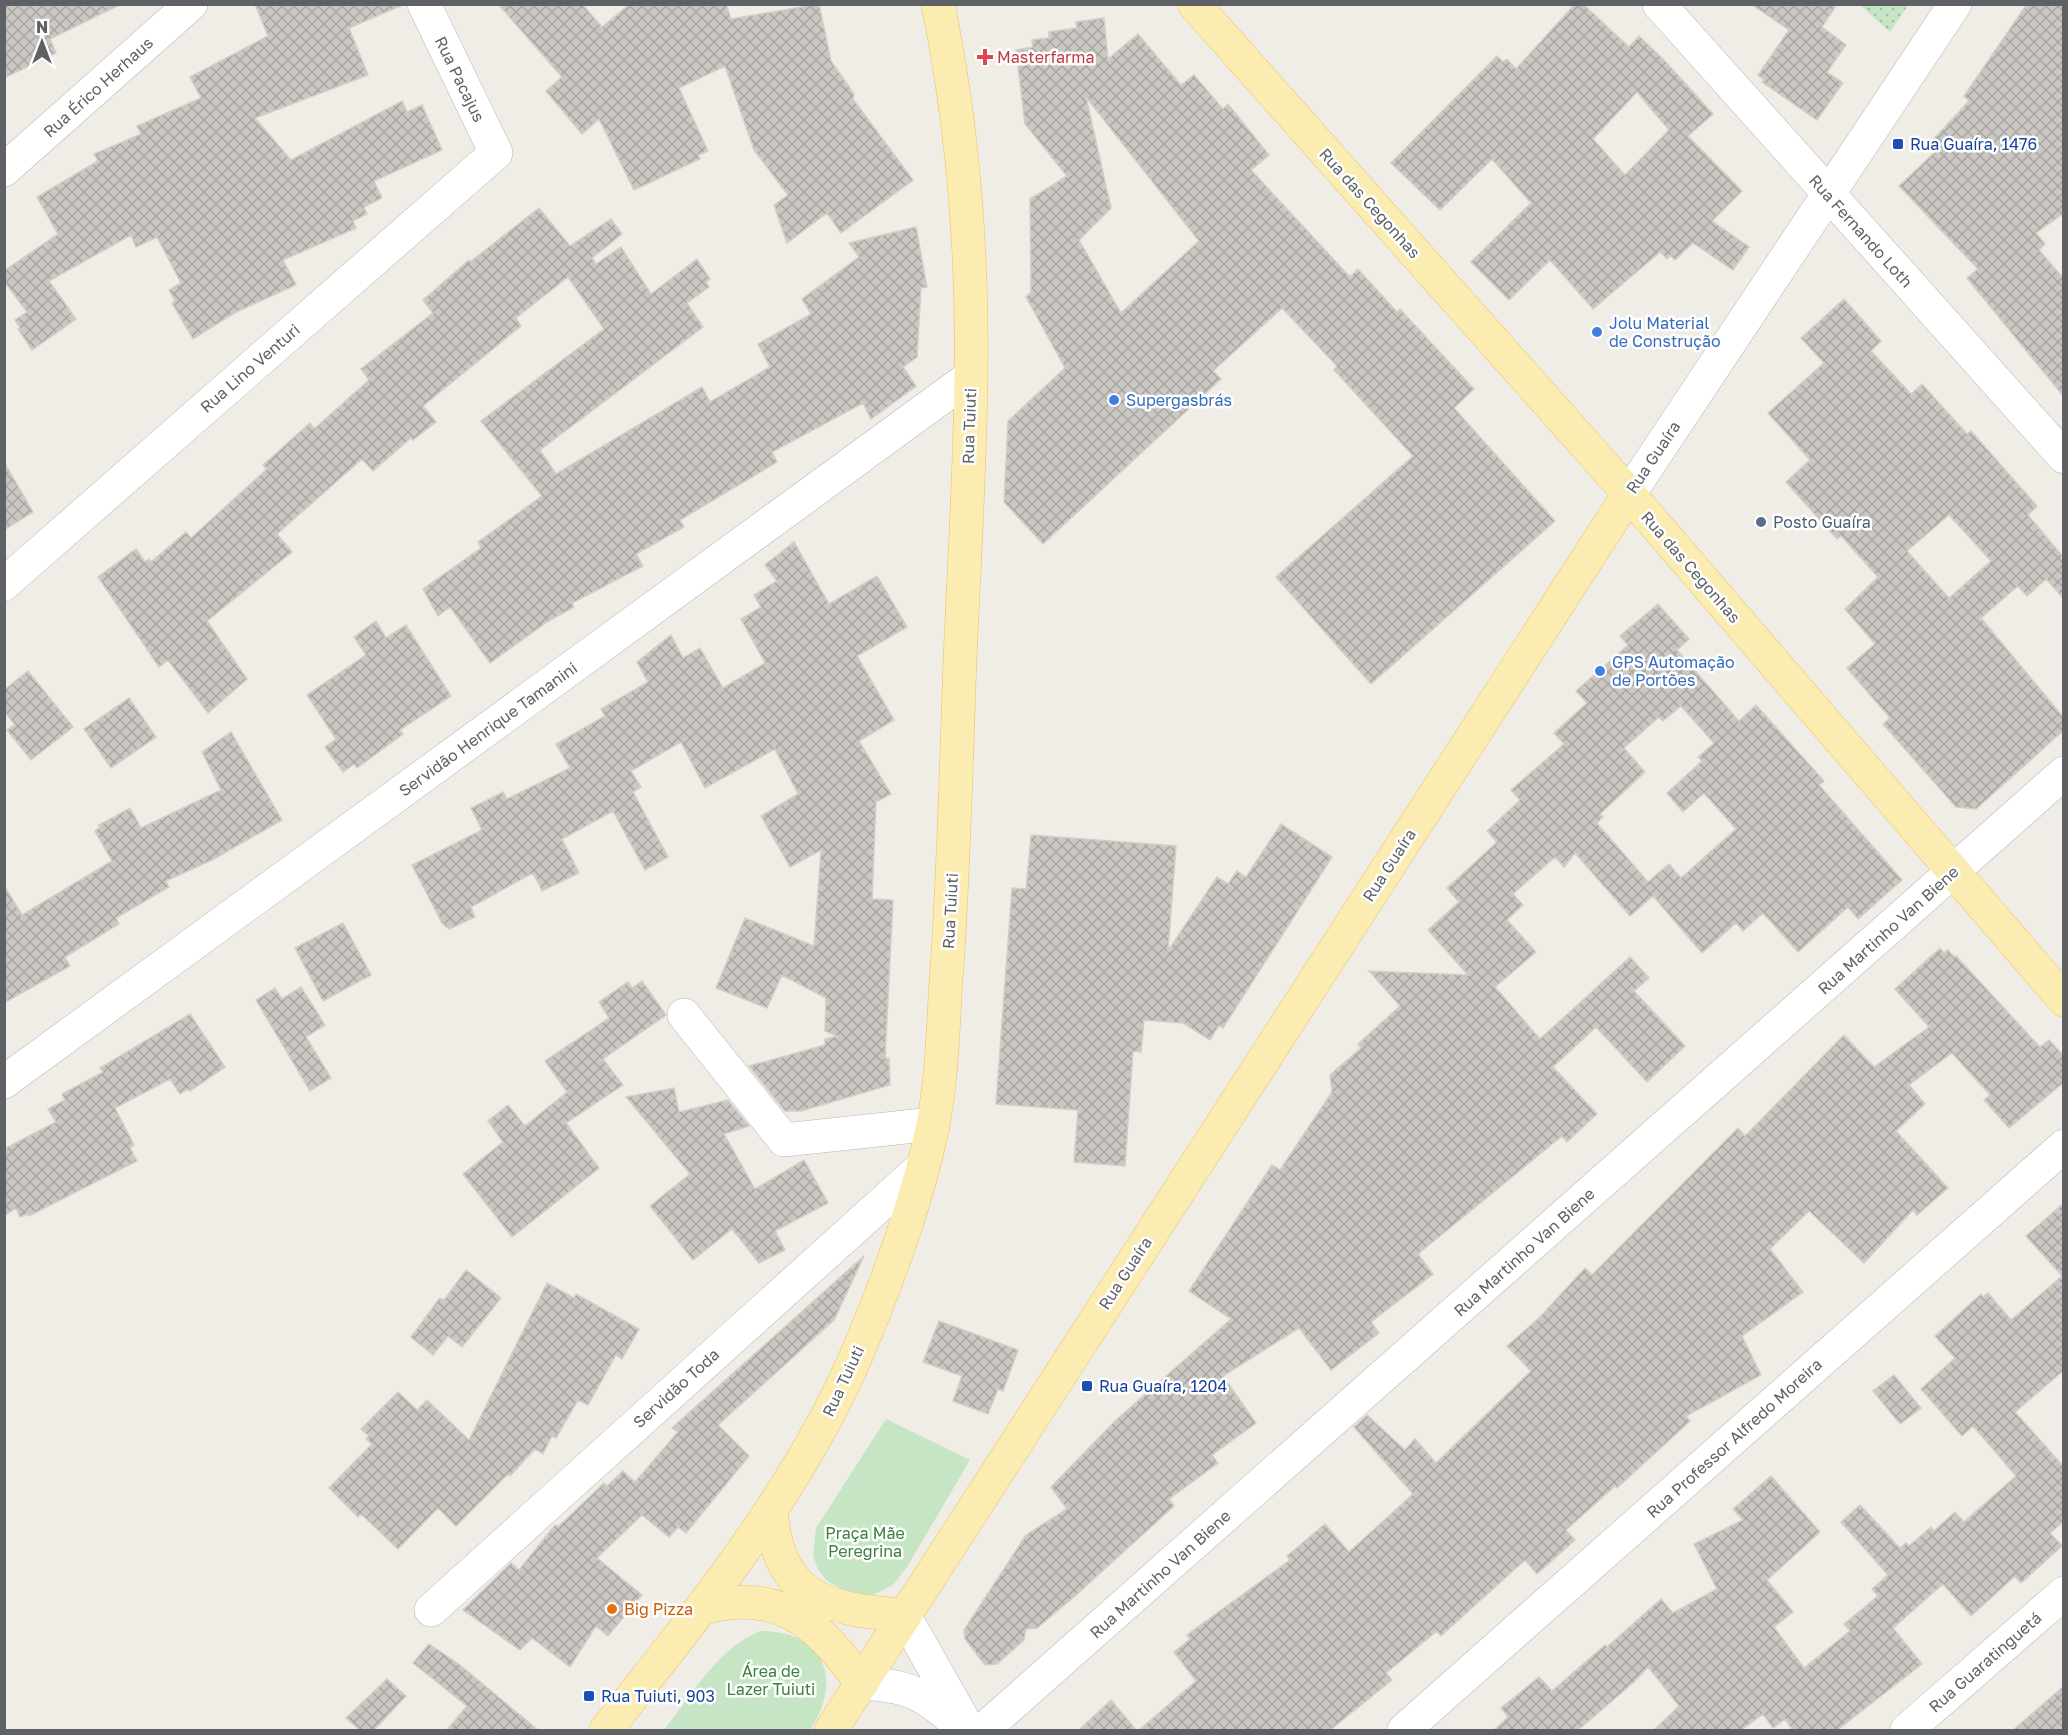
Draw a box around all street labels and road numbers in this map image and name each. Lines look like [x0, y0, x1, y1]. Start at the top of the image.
street label: Rua Érico Herhaus [39, 33, 157, 141]
street label: Rua Pacajus [431, 33, 489, 125]
street label: Rua das Cegonhas [1315, 144, 1425, 262]
street label: Rua Fernando Loth [1805, 170, 1917, 292]
street label: Rua Lino Venturi [196, 319, 304, 417]
street label: Rua Tuiuti [958, 388, 980, 464]
street label: Rua Guaíra [1622, 417, 1684, 497]
street label: Rua das Cegonhas [1637, 507, 1745, 627]
street label: Servidão Henrique Tamanini [395, 658, 581, 800]
street label: Rua Guaíra [1358, 825, 1420, 905]
street label: Rua Martinho Van Biene [1813, 861, 1963, 999]
street label: Rua Tuiuti [938, 872, 962, 950]
street label: Rua Martinho Van Biene [1449, 1183, 1599, 1321]
street label: Rua Guaíra [1094, 1233, 1156, 1313]
street label: Rua Tuiuti [818, 1342, 868, 1420]
street label: Servidão Toda [629, 1344, 723, 1432]
street label: Rua Professor Alfredo Moreira [1642, 1354, 1826, 1522]
street label: Rua Martinho Van Biene [1085, 1505, 1235, 1643]
street label: Rua Guaratinguetá [1924, 1608, 2046, 1716]

